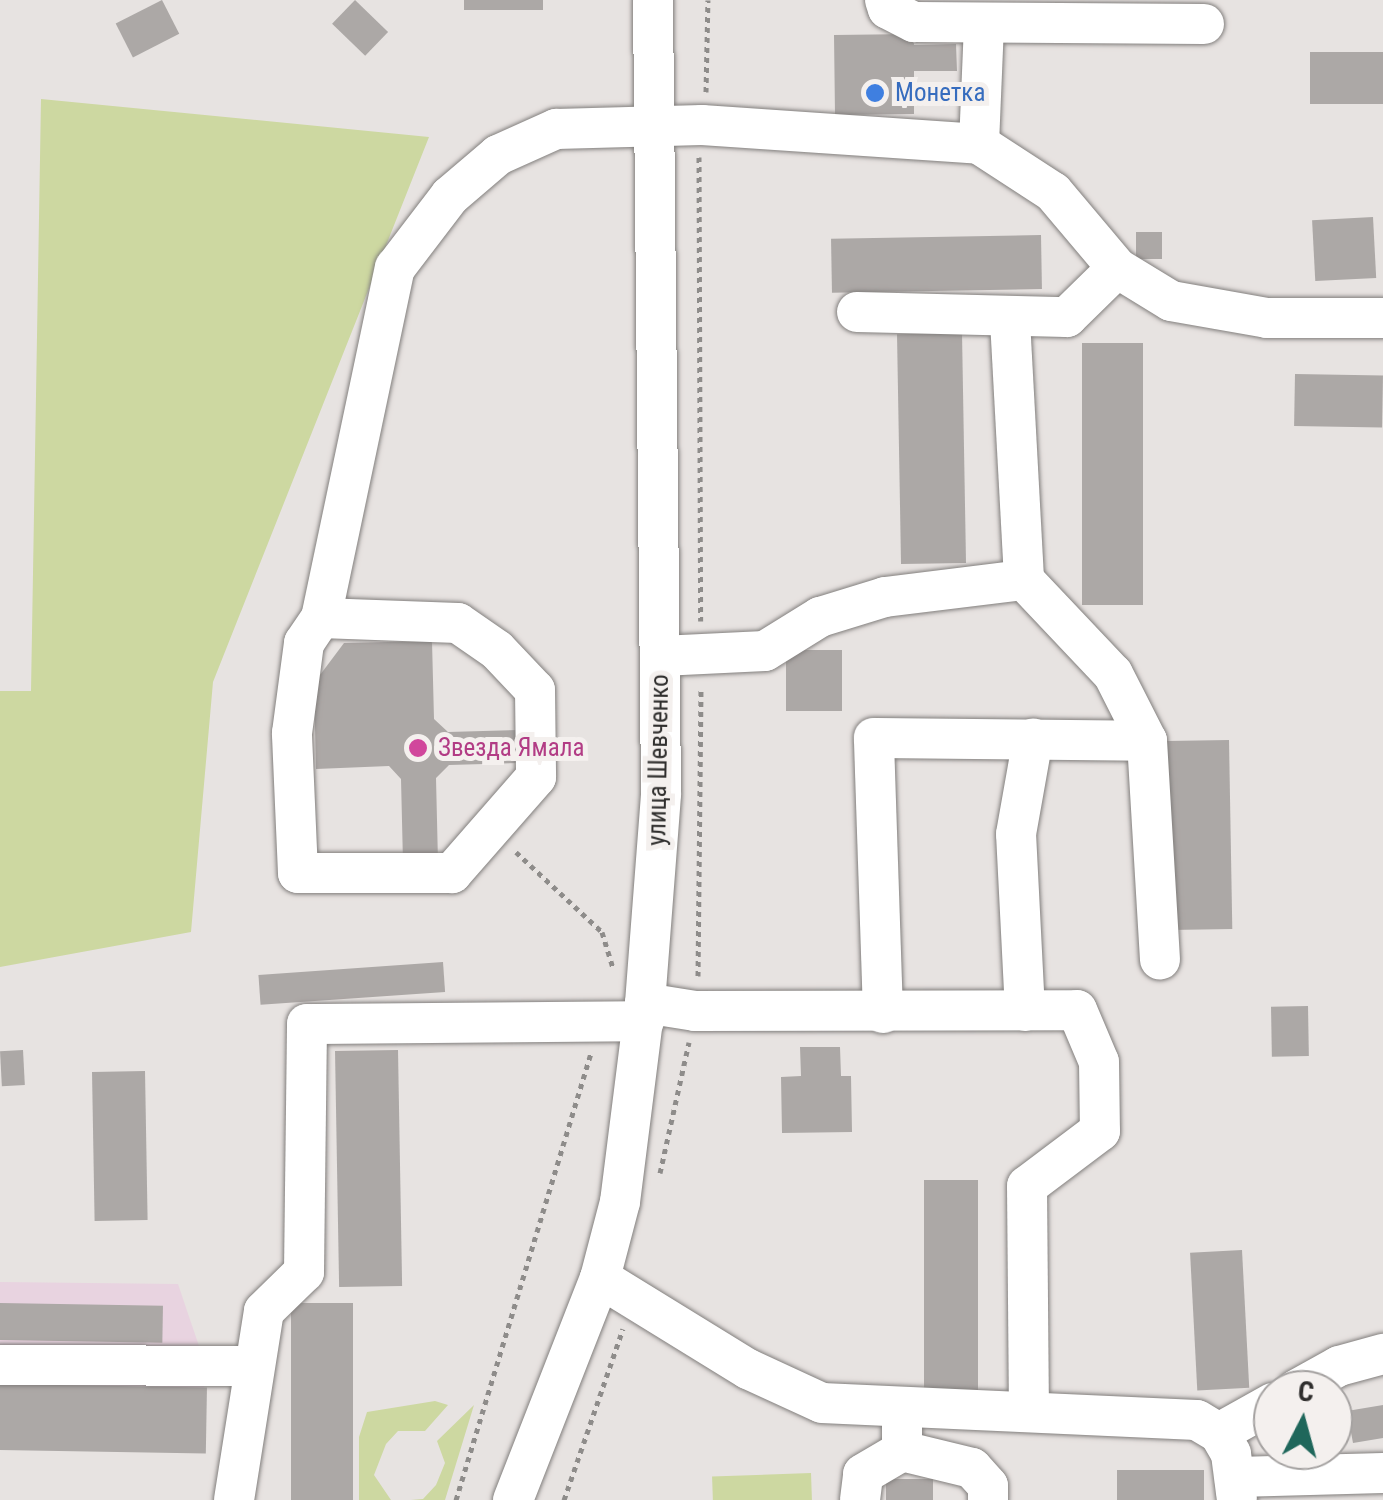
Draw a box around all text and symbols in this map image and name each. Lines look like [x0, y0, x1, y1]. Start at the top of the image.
place label: Монетка [895, 78, 985, 108]
marker: Монетка [864, 82, 886, 104]
street label: улица Шевченко [643, 674, 675, 846]
place label: Звезда Ямала [438, 733, 584, 763]
marker: Звезда Ямала [407, 737, 429, 759]
north arrow [1253, 1370, 1353, 1470]
text: С [1296, 1374, 1316, 1409]

